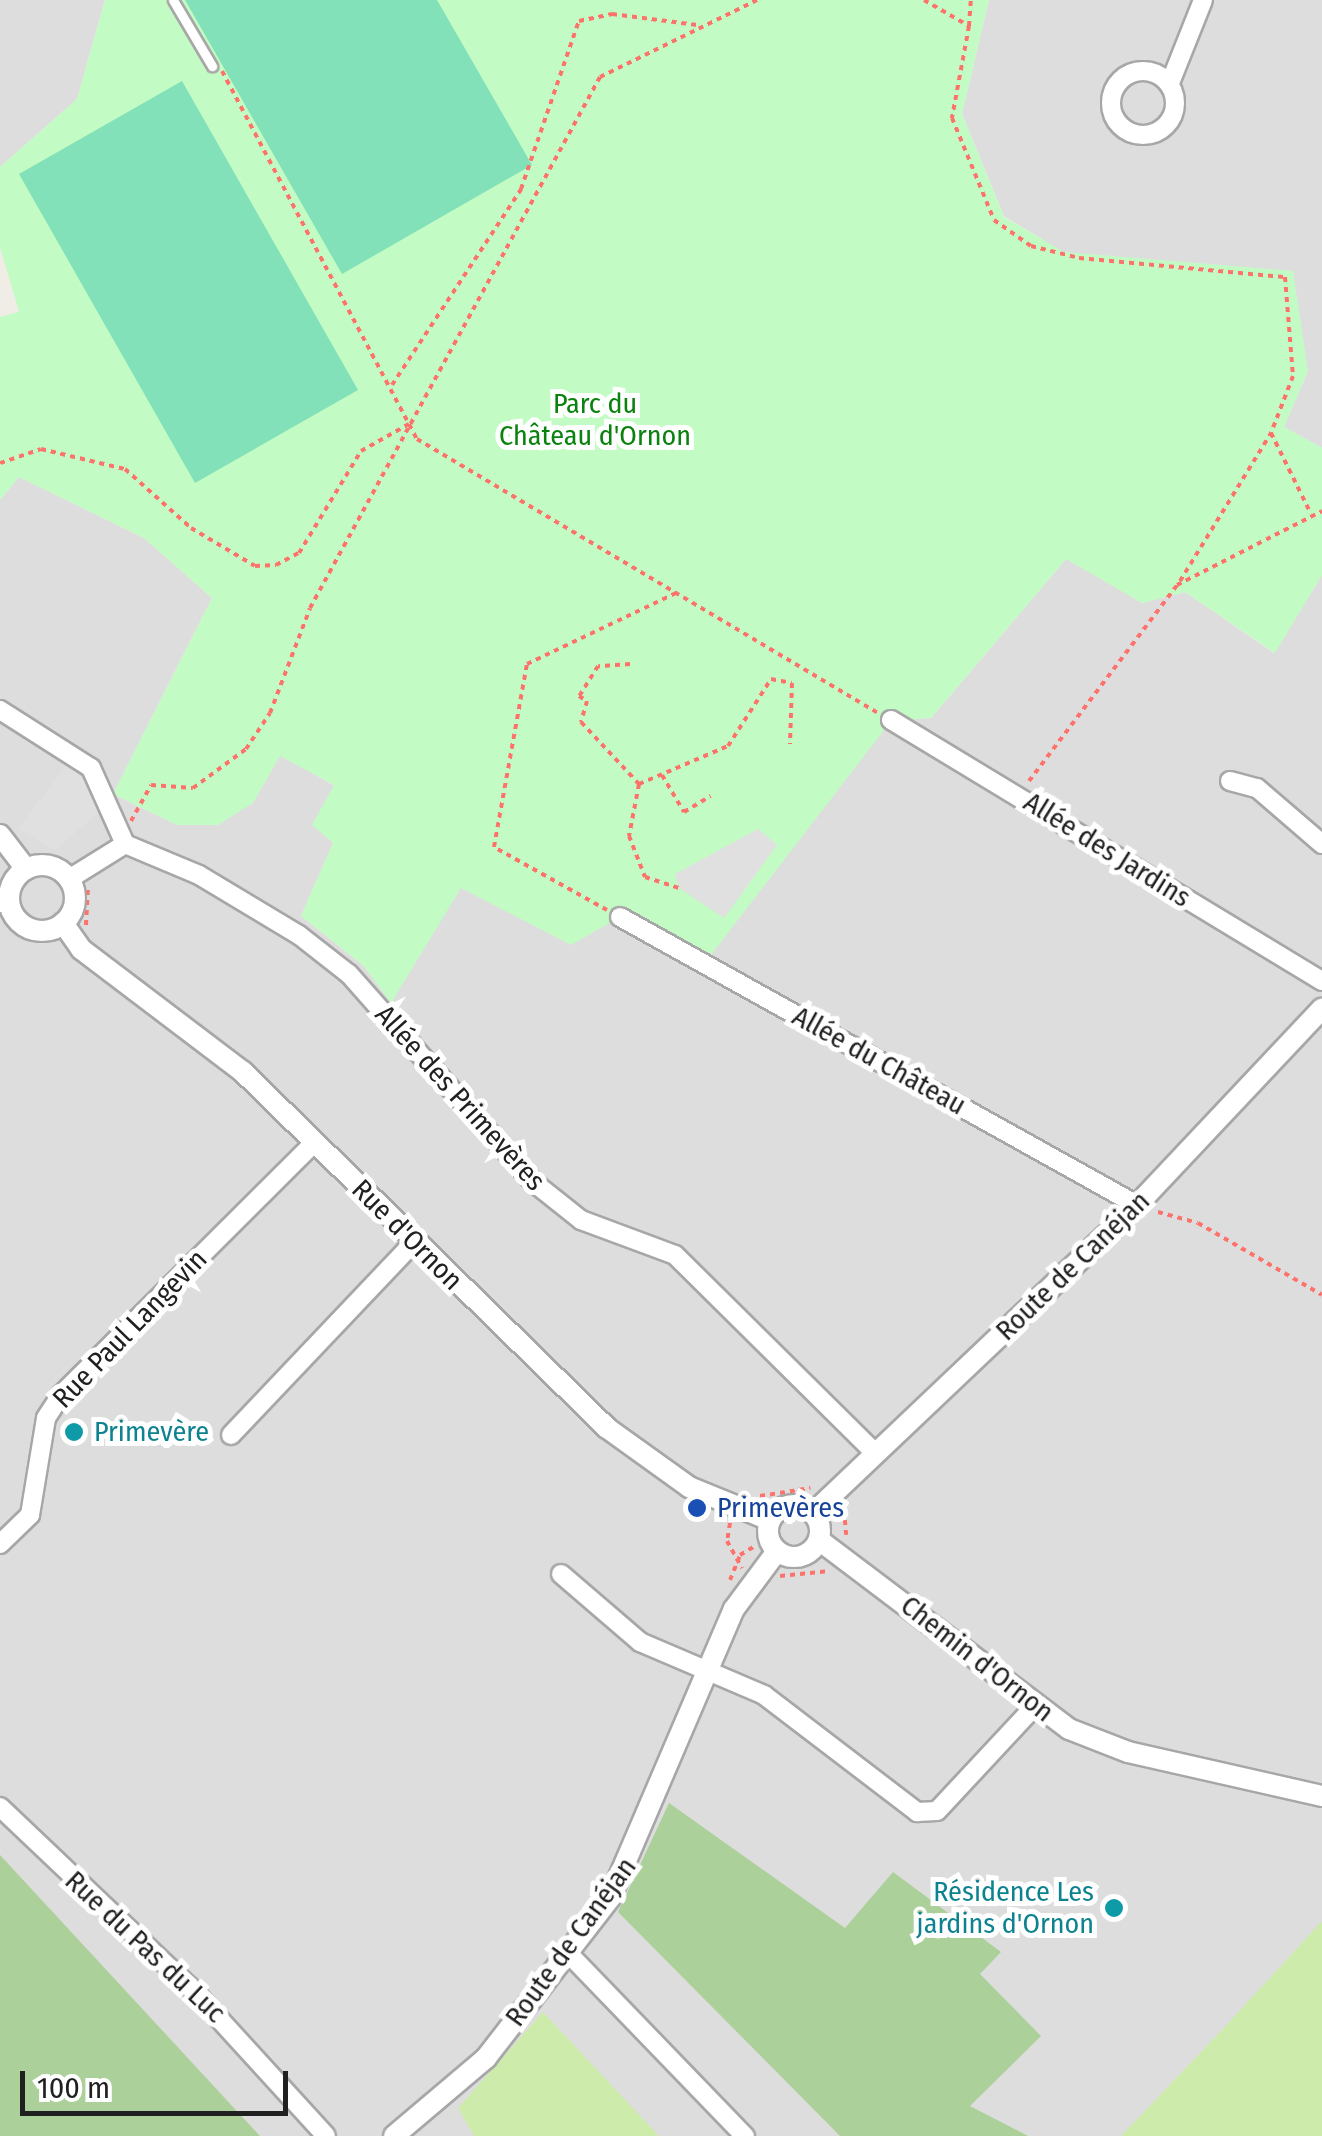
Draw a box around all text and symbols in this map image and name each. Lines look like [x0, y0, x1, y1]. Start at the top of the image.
park label: Parc du Château d'Ornon [499, 387, 691, 453]
street label: Allée des Jardins [1017, 785, 1197, 915]
street label: Allée des Primevères [368, 998, 552, 1198]
street label: Allée du Château [786, 1000, 972, 1122]
street label: Rue d'Ornon [345, 1173, 469, 1297]
street label: Route de Canéjan [989, 1184, 1157, 1348]
street label: Rue Paul Langevin [46, 1243, 214, 1415]
place label: Primevère [94, 1415, 209, 1449]
marker: Primevère [63, 1421, 85, 1443]
place label: Primevères [717, 1491, 844, 1525]
marker: Primevères [686, 1497, 708, 1519]
street label: Chemin d'Ornon [894, 1589, 1060, 1729]
street label: Route de Canéjan [498, 1851, 644, 2033]
street label: Rue du Pas du Luc [58, 1864, 232, 2030]
place label: Résidence Les jardins d'Ornon [917, 1875, 1094, 1941]
marker: Résidence Les jardins d'Ornon [1103, 1897, 1125, 1919]
scale bar [25, 2051, 292, 2113]
text: 100 m [37, 2070, 110, 2106]

